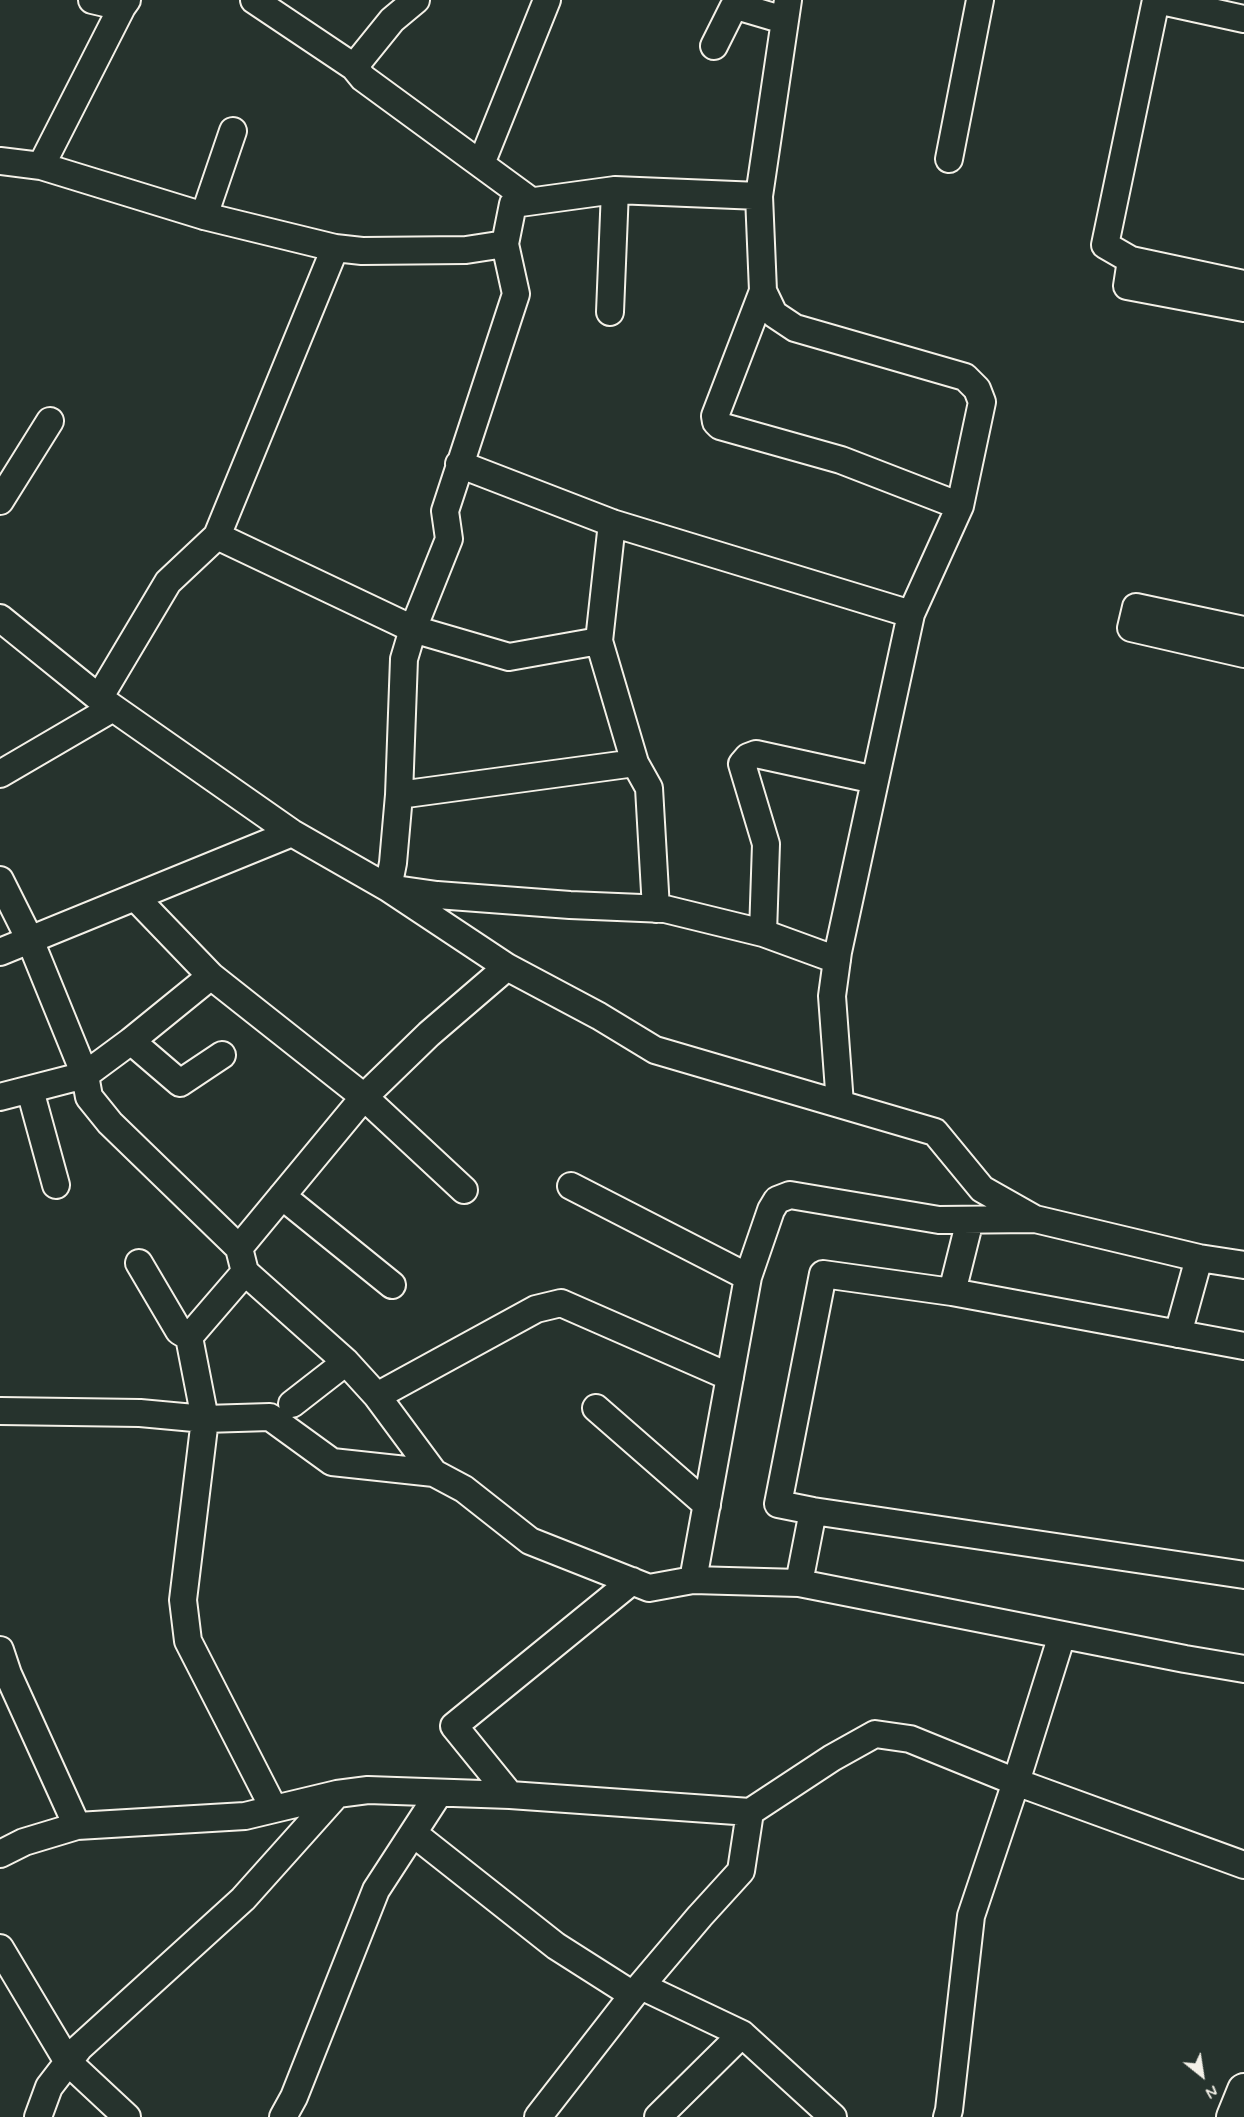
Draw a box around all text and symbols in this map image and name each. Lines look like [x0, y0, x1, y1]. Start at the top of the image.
north arrow [1172, 2045, 1232, 2105]
text: N [1201, 2079, 1221, 2103]

